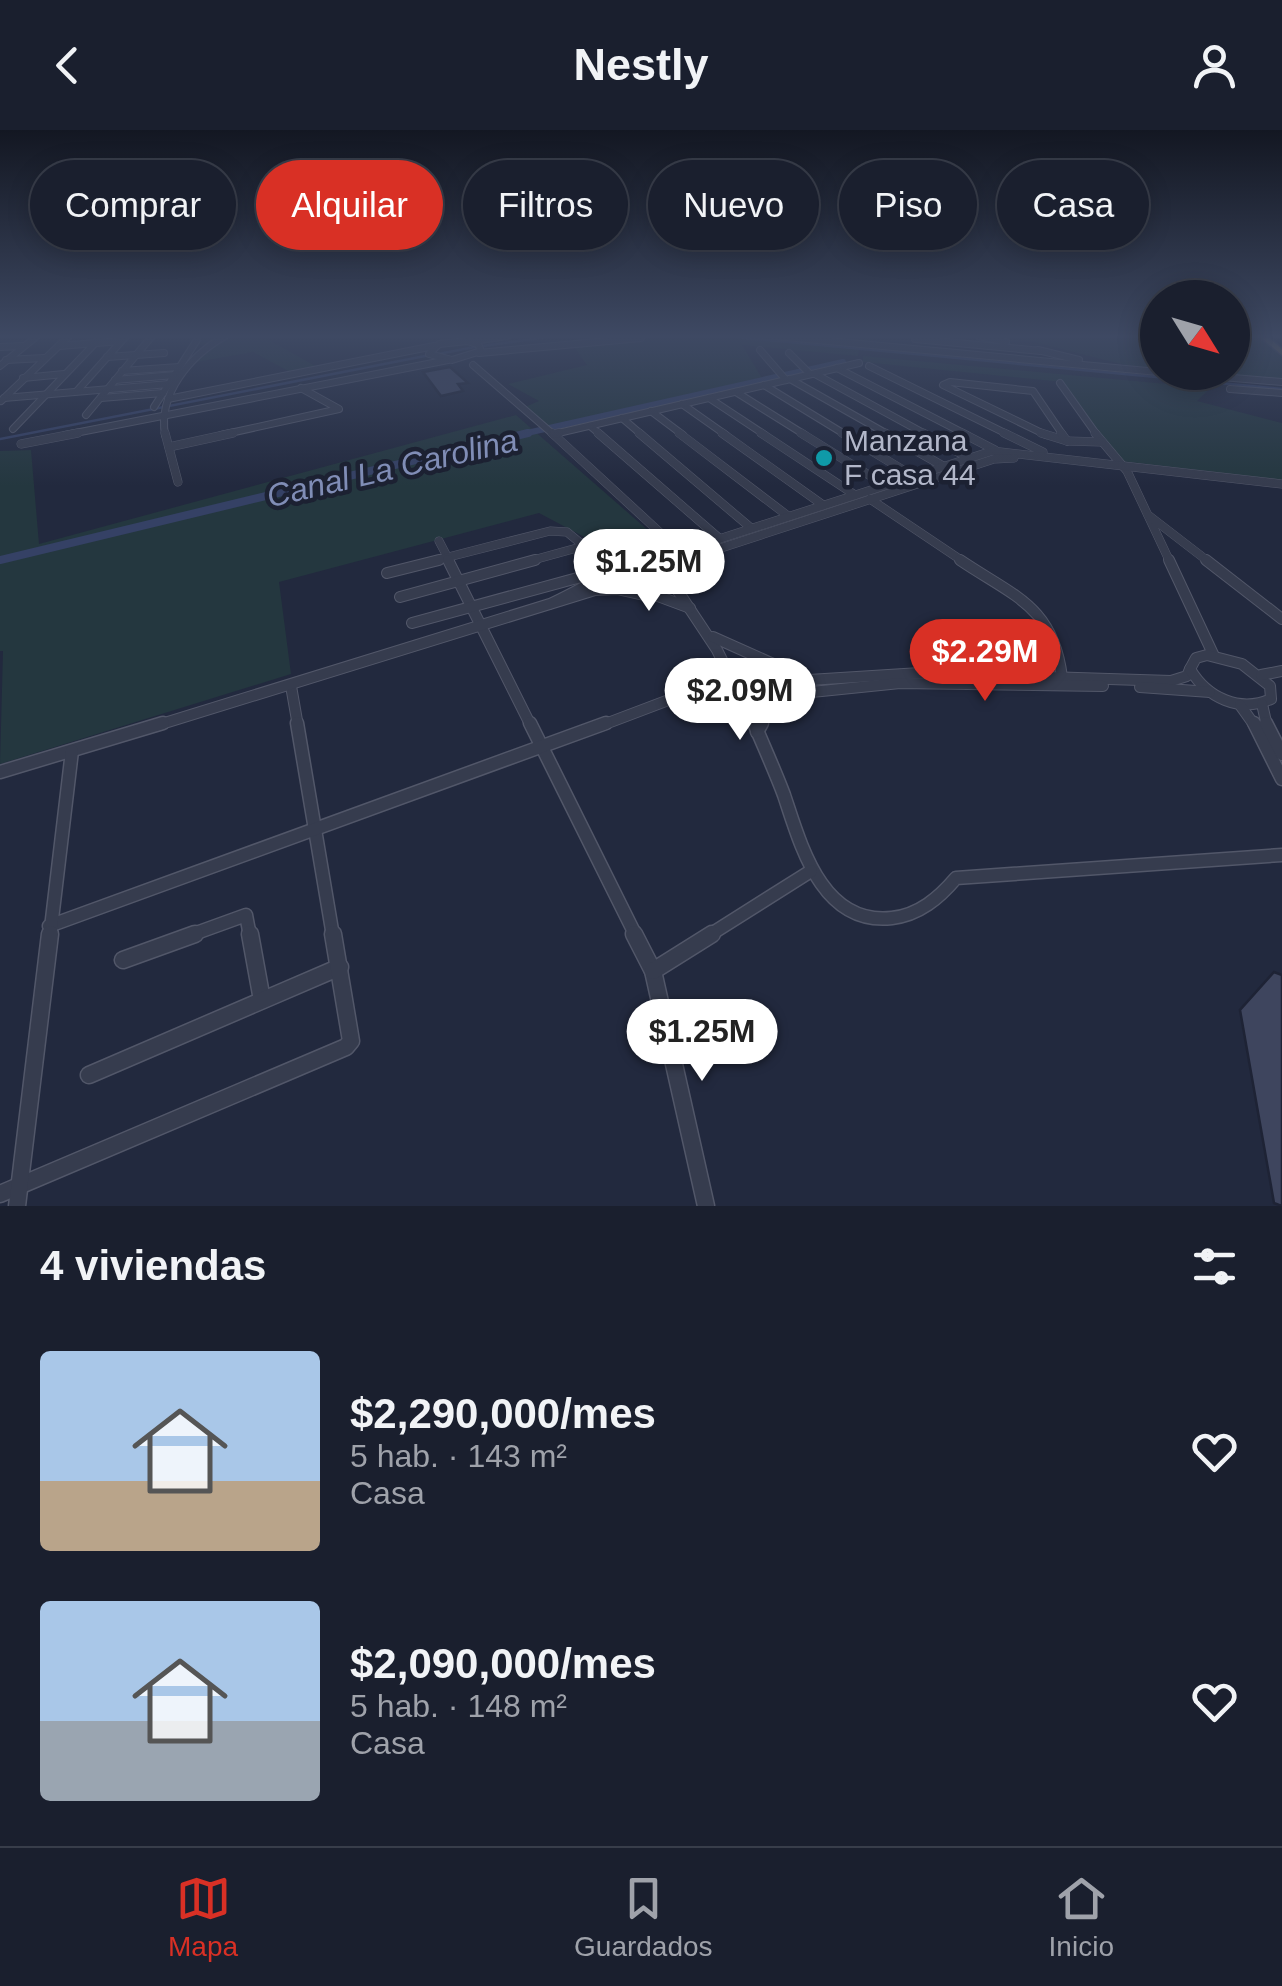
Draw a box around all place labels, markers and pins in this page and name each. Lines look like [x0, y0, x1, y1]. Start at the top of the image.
place label: Manzana F casa 44 [844, 424, 976, 491]
marker: Manzana F casa 44 [813, 447, 835, 469]
pin: $1.25M [568, 529, 730, 614]
pin: $2.29M [904, 619, 1066, 704]
pin: $2.09M [659, 658, 821, 743]
pin: $1.25M [621, 999, 783, 1084]

